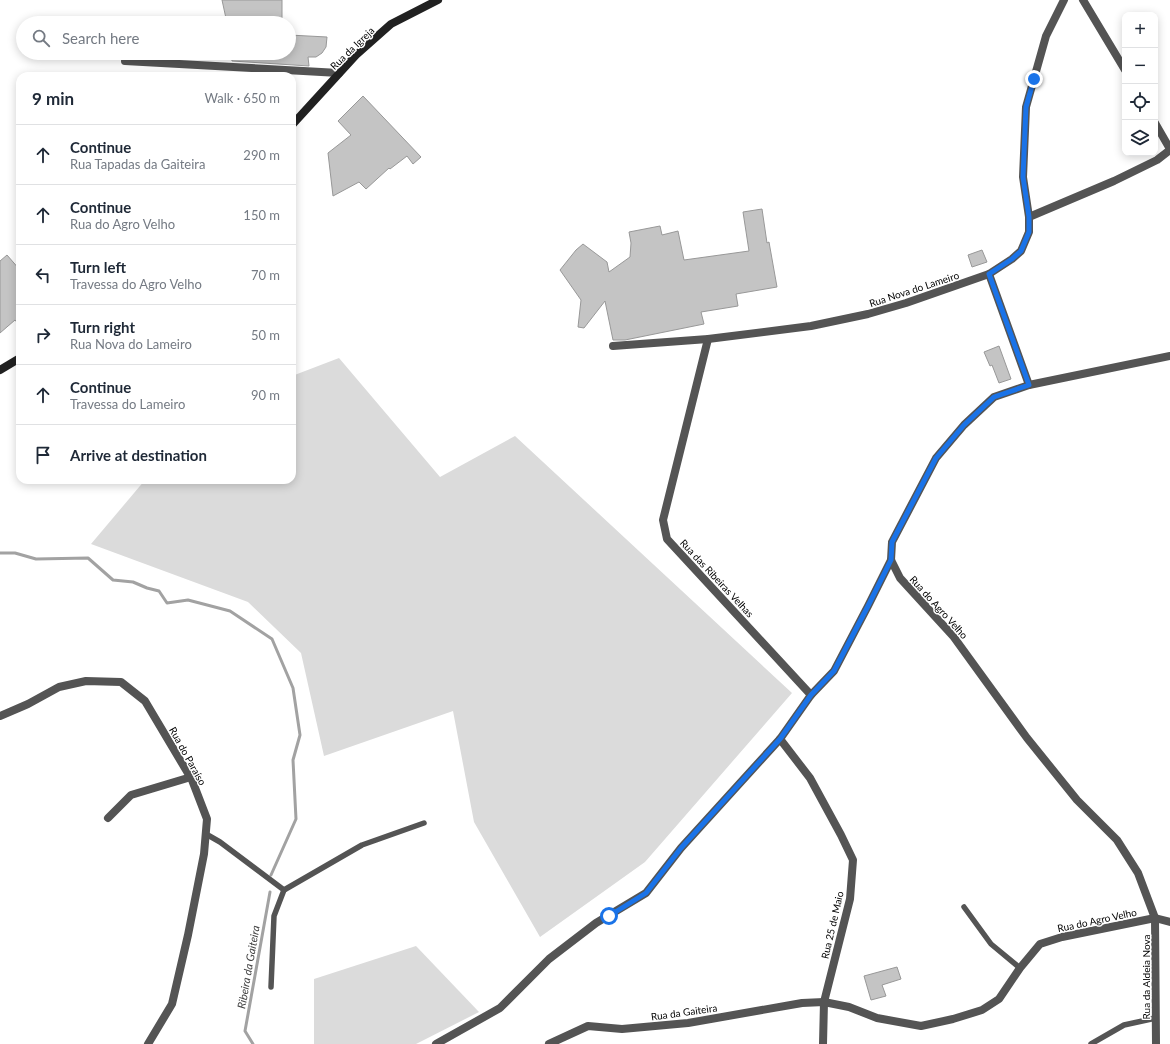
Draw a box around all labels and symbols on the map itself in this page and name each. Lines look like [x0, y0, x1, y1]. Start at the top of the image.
street label: Rua da Igreja [328, 24, 376, 72]
route end [1025, 70, 1043, 88]
street label: Rua Nova do Lameiro [868, 269, 961, 309]
street label: Rua das Ribeiras Velhas [678, 537, 756, 619]
street label: Rua do Agro Velho [907, 573, 971, 641]
street label: Rua do Paraíso [167, 725, 209, 788]
street label: Rua 25 de Maio [818, 890, 846, 960]
street label: Rua do Agro Velho [1056, 906, 1138, 934]
route start [600, 907, 618, 925]
water label: Ribeira da Gaiteira [234, 924, 262, 1010]
street label: Rua da Aldeia Nova [1140, 935, 1152, 1019]
street label: Rua da Gaiteira [650, 1001, 718, 1023]

